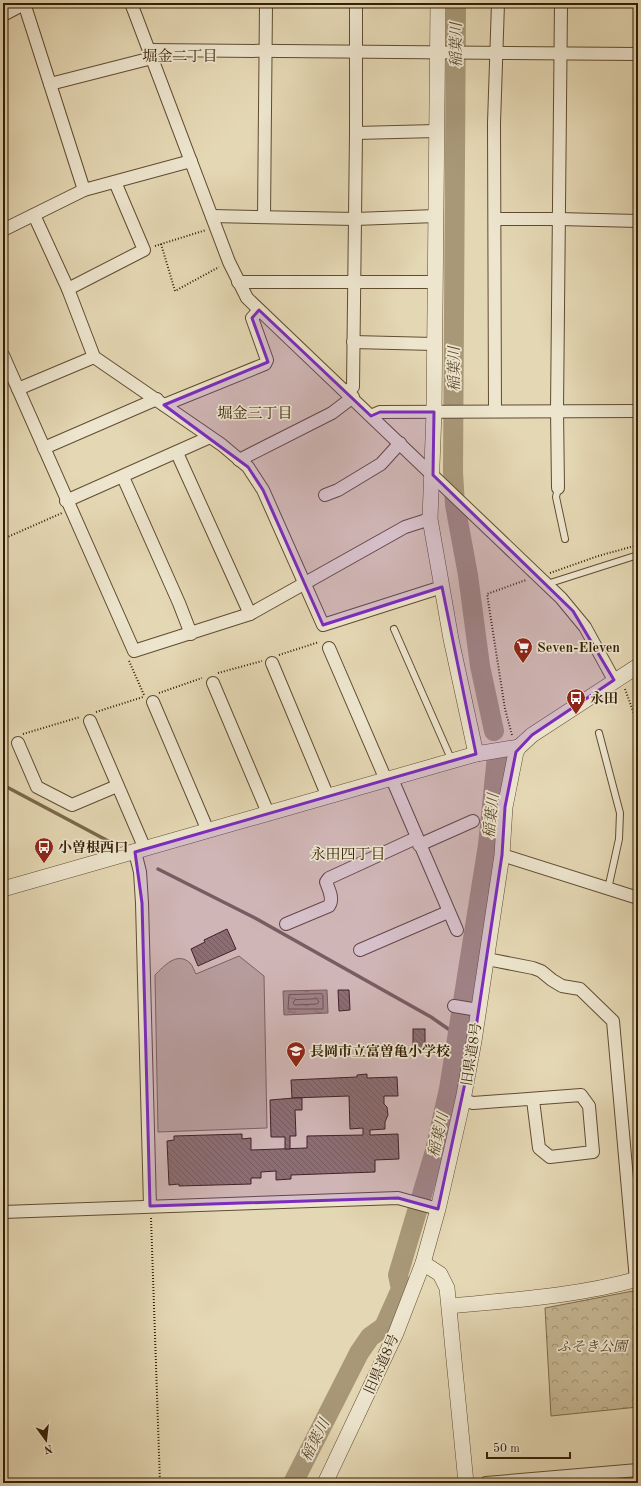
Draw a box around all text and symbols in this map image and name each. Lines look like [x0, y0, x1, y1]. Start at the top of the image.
water label: 稲葉川 [448, 21, 465, 68]
district label: 堀金二丁目 [142, 48, 218, 65]
water label: 稲葉川 [446, 345, 463, 392]
district label: 堀金三丁目 [217, 405, 293, 422]
supermarket icon: Seven-Eleven [512, 636, 534, 664]
place label: Seven-Eleven [537, 641, 620, 655]
bus stop icon: 永田 [565, 687, 587, 715]
place label: 永田 [590, 690, 618, 706]
water label: 稲葉川 [481, 791, 503, 839]
bus stop icon: 小曽根西口 [33, 836, 55, 864]
place label: 小曽根西口 [58, 840, 128, 855]
district label: 永田四丁目 [310, 846, 386, 863]
street label: 旧県道8号 [459, 1021, 484, 1087]
school or university icon: 長岡市立富曽亀小学校 [285, 1040, 307, 1068]
place label: 長岡市立富曽亀小学校 [310, 1044, 450, 1059]
water label: 稲葉川 [425, 1109, 452, 1159]
street label: 旧県道8号 [362, 1332, 401, 1397]
park label: ふそき公園 [557, 1339, 629, 1354]
water label: 稲葉川 [298, 1415, 334, 1464]
north arrow [26, 1420, 66, 1460]
scale bar [487, 1434, 570, 1460]
text: N [42, 1442, 54, 1455]
text: 50 m [493, 1442, 520, 1455]

